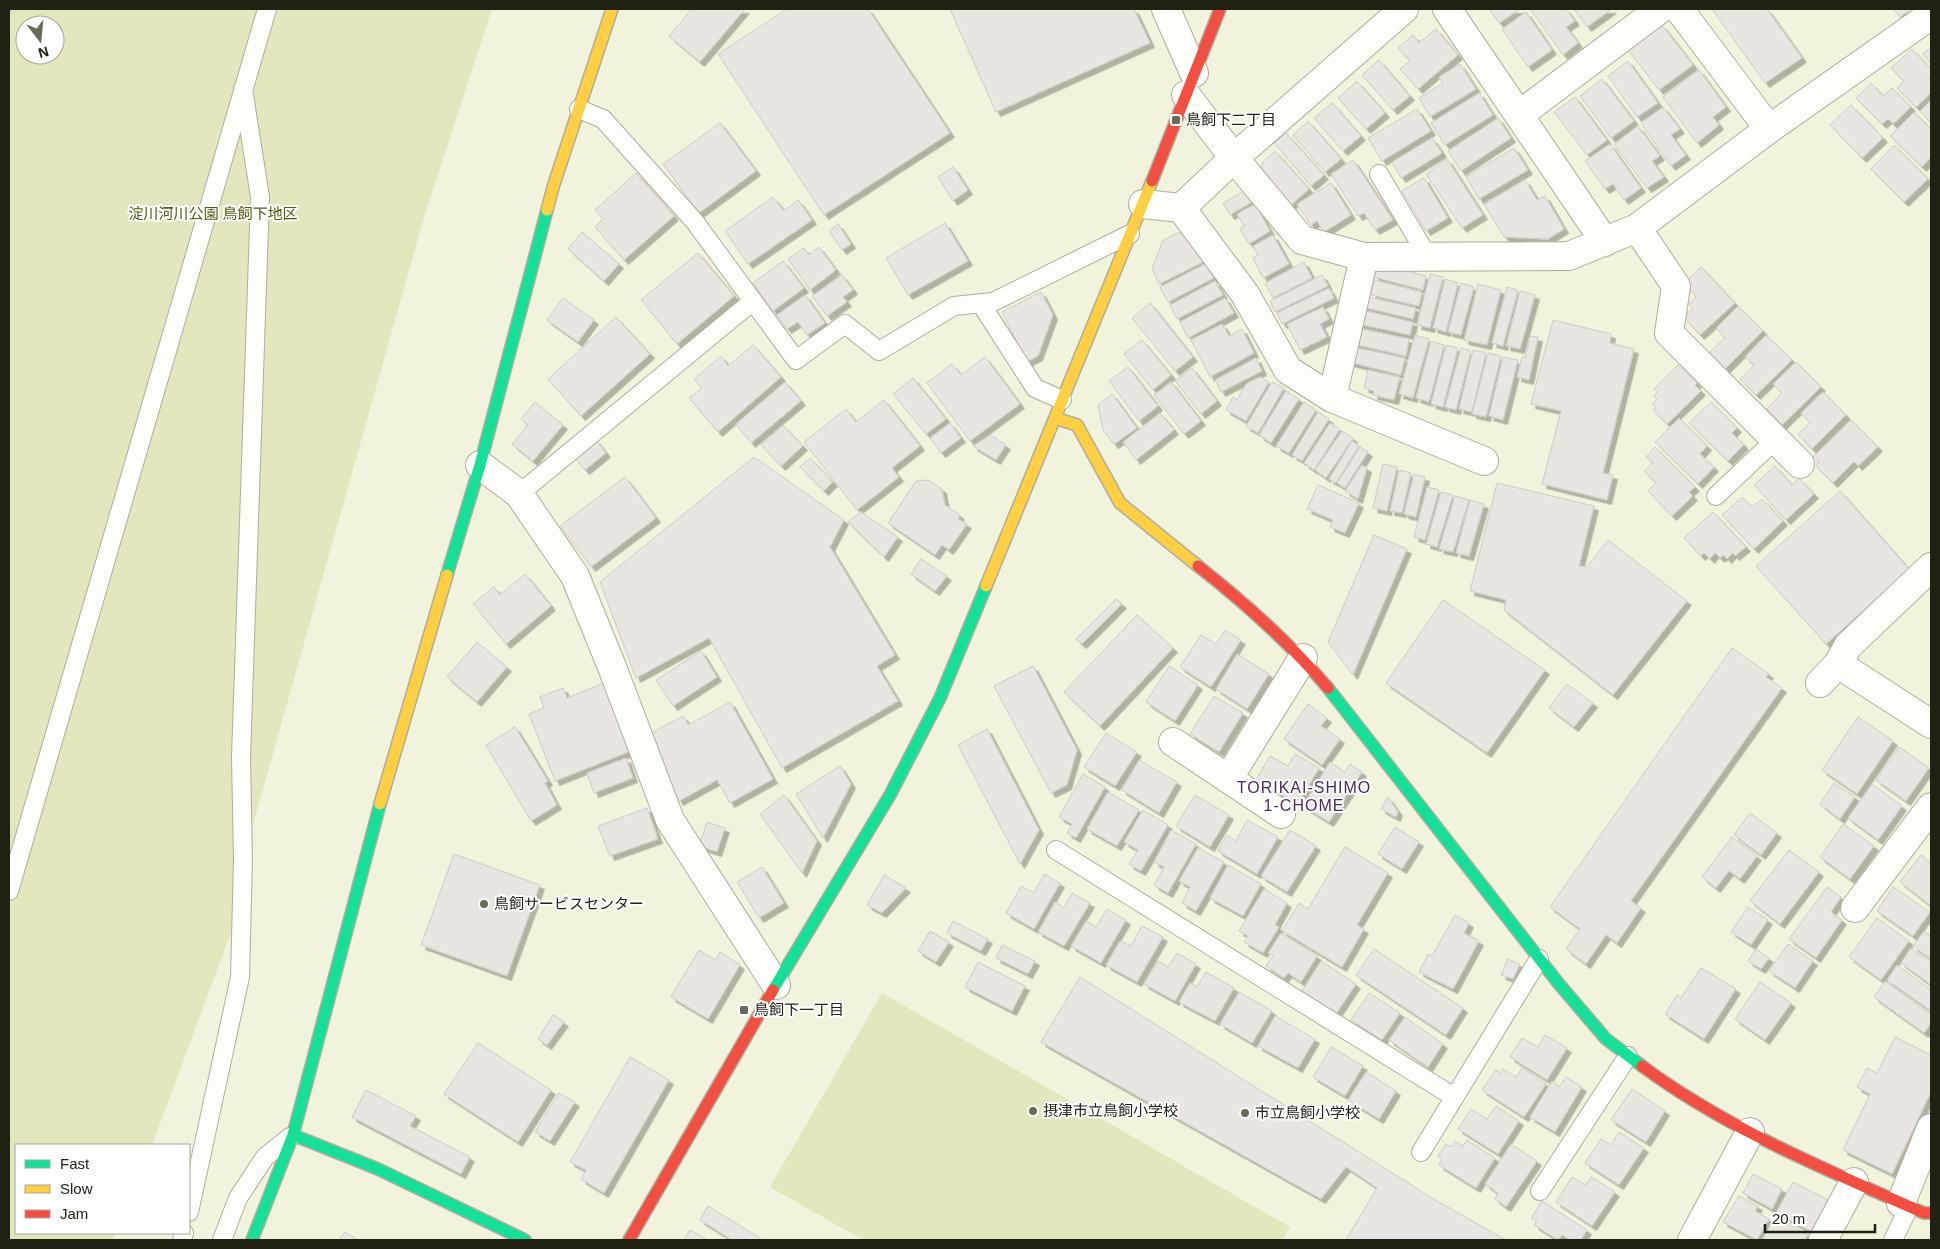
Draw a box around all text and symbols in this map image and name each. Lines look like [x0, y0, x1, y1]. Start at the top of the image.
north arrow [15, 15, 65, 65]
text: N [37, 43, 51, 62]
place label: 鳥飼下二丁目 [1186, 111, 1276, 128]
marker: 鳥飼下二丁目 [1170, 114, 1182, 126]
park label: 淀川河川公園 鳥飼下地区 [128, 205, 298, 222]
district label: TORIKAI-SHIMO 1-CHOME [1237, 779, 1371, 814]
place label: 鳥飼サービスセンター [494, 895, 644, 912]
marker: 鳥飼サービスセンター [478, 898, 490, 910]
place label: 鳥飼下一丁目 [754, 1001, 844, 1018]
marker: 鳥飼下一丁目 [738, 1004, 750, 1016]
place label: 摂津市立鳥飼小学校 [1043, 1102, 1178, 1119]
place label: 市立鳥飼小学校 [1255, 1104, 1360, 1121]
marker: 摂津市立鳥飼小学校 [1027, 1105, 1039, 1117]
marker: 市立鳥飼小学校 [1239, 1107, 1251, 1119]
legend [15, 1144, 190, 1234]
text: Fast [60, 1155, 90, 1172]
text: Slow [60, 1180, 93, 1197]
scale bar [1765, 1202, 1875, 1234]
text: Jam [60, 1205, 88, 1222]
text: 20 m [1772, 1210, 1805, 1227]

